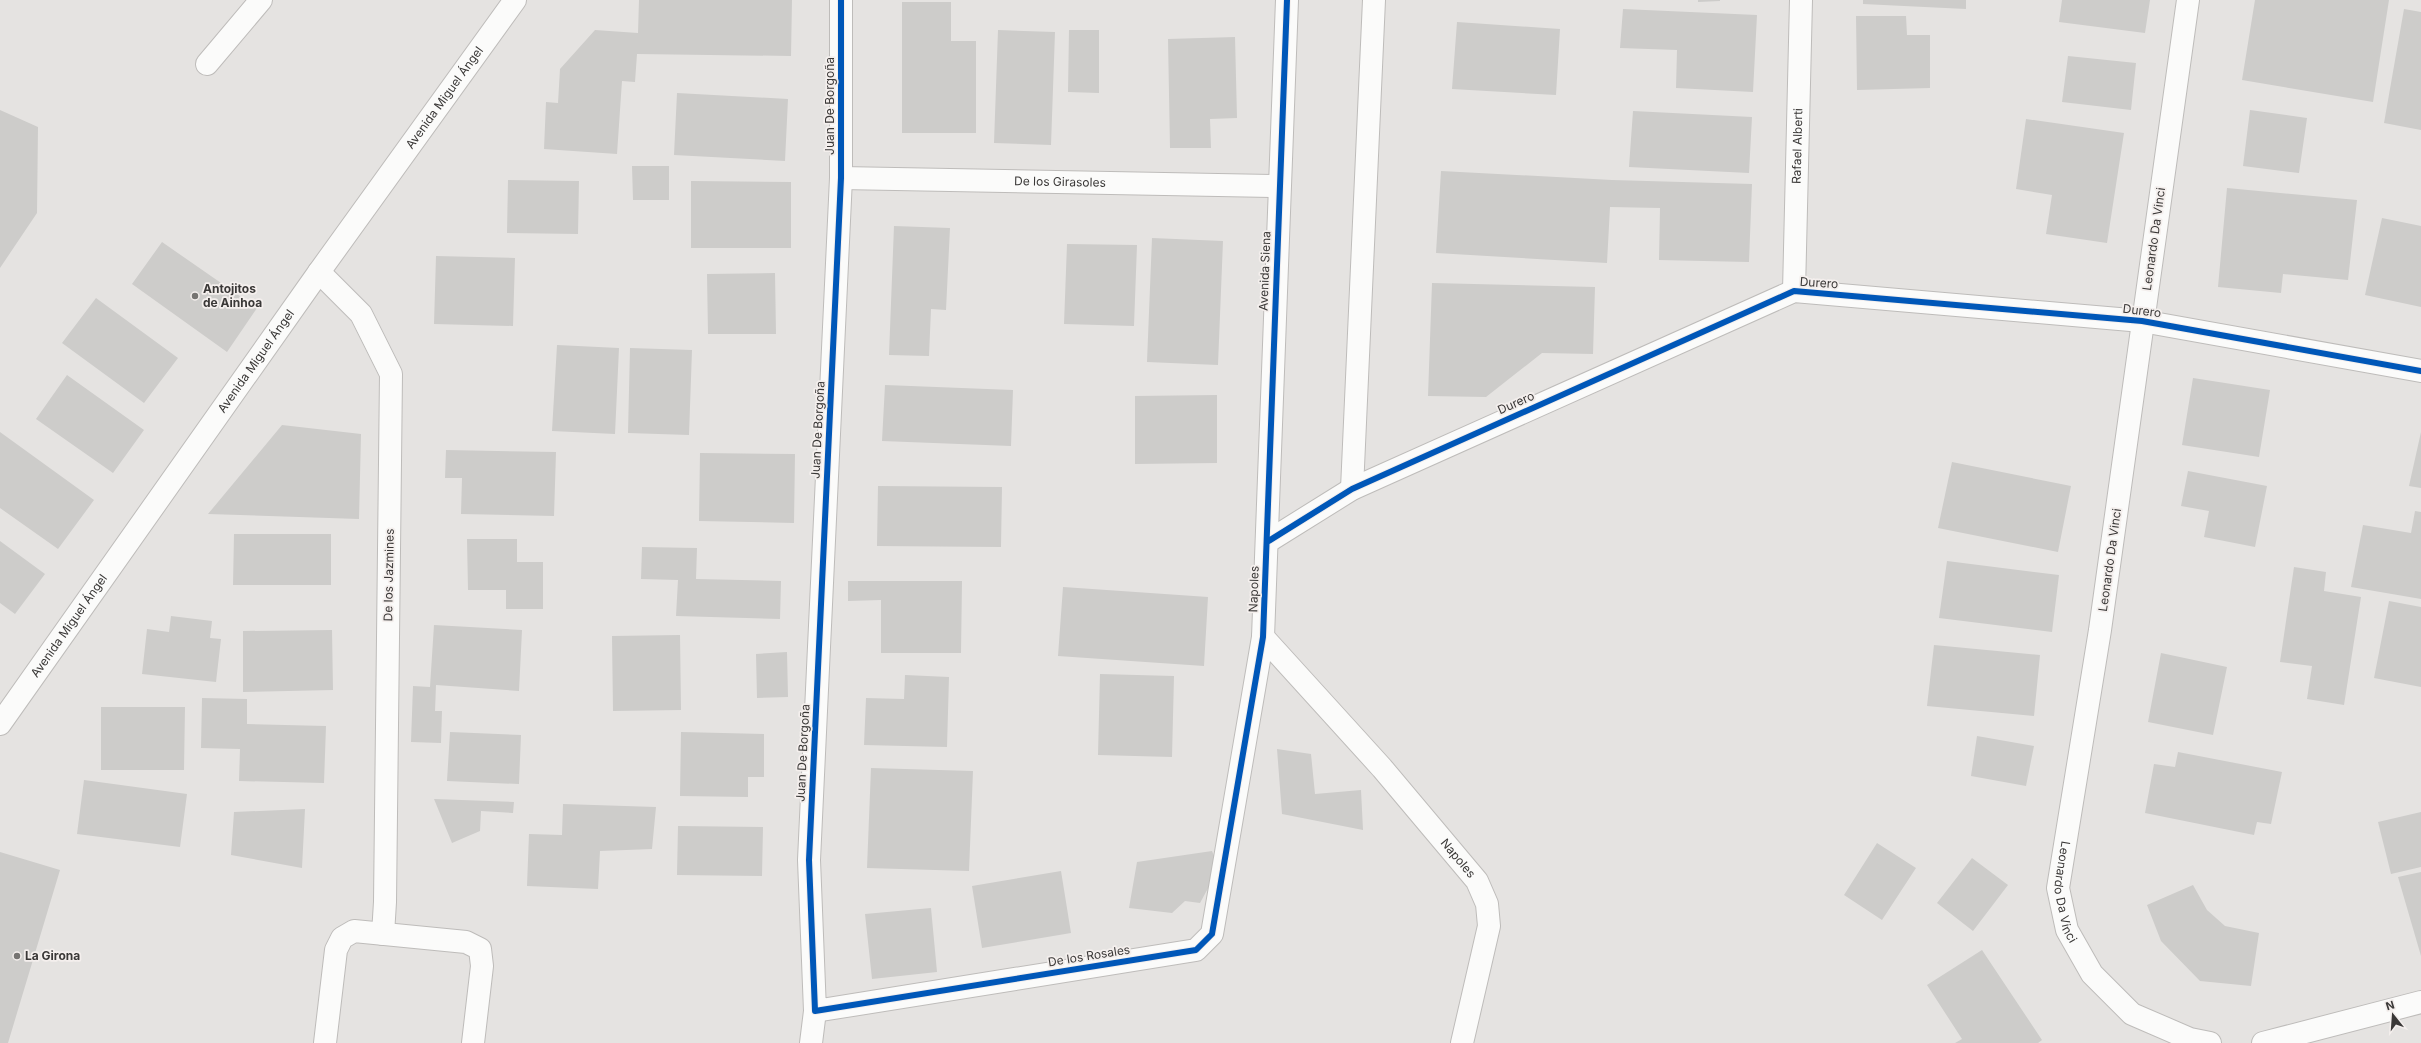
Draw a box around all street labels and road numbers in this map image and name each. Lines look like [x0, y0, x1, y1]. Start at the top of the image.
street label: Avenida Miguel Ángel [402, 43, 486, 152]
street label: Juan De Borgoña [822, 57, 837, 155]
street label: Rafael Alberti [1789, 108, 1805, 184]
street label: De los Girasoles [1014, 173, 1106, 190]
street label: Leonardo Da Vinci [2139, 186, 2168, 291]
street label: Avenida Siena [1256, 231, 1273, 311]
street label: Durero [1799, 274, 1839, 291]
street label: Durero [2122, 301, 2162, 320]
street label: Avenida Miguel Ángel [214, 307, 297, 415]
street label: Juan De Borgoña [807, 381, 828, 479]
street label: Durero [1495, 388, 1536, 417]
street label: Leonardo Da Vinci [2095, 507, 2124, 612]
street label: De los Jazmines [380, 528, 397, 622]
street label: Napoles [1245, 565, 1262, 613]
street label: Avenida Miguel Ángel [27, 571, 110, 680]
street label: Juan De Borgoña [792, 704, 813, 802]
street label: Napoles [1438, 835, 1479, 881]
street label: Leonardo Da Vinci [2051, 840, 2081, 945]
street label: De los Rosales [1047, 942, 1131, 969]

